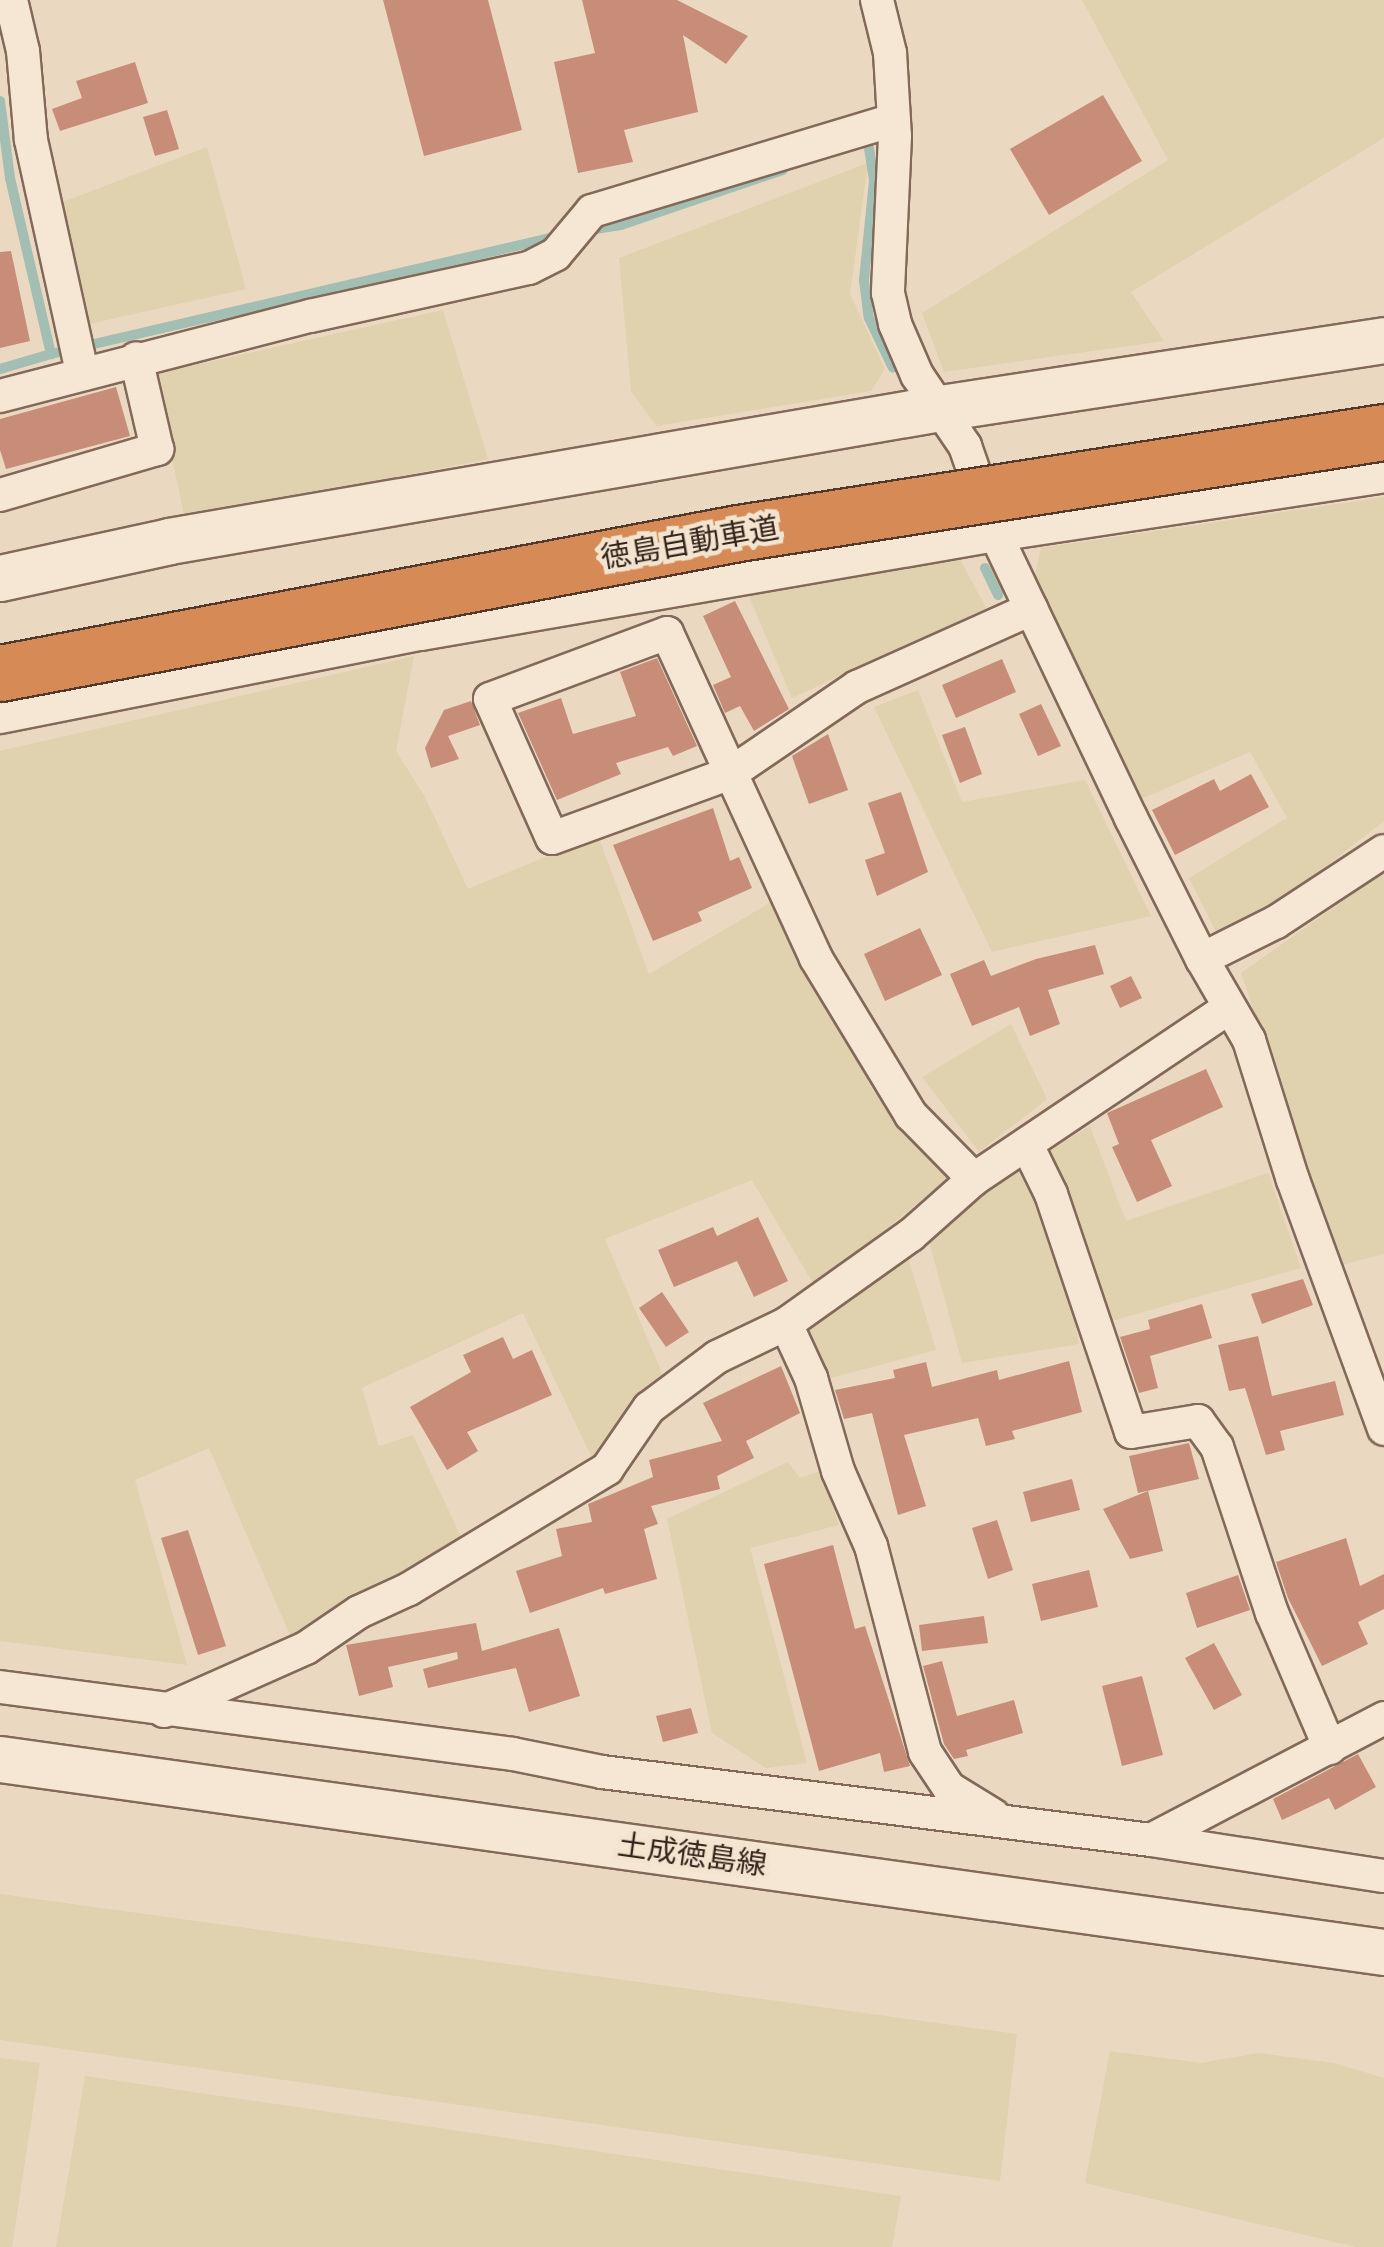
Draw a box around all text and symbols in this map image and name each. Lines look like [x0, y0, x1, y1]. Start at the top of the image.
street label: 徳島自動車道 [598, 510, 782, 576]
street label: 土成徳島線 [615, 1827, 769, 1883]

